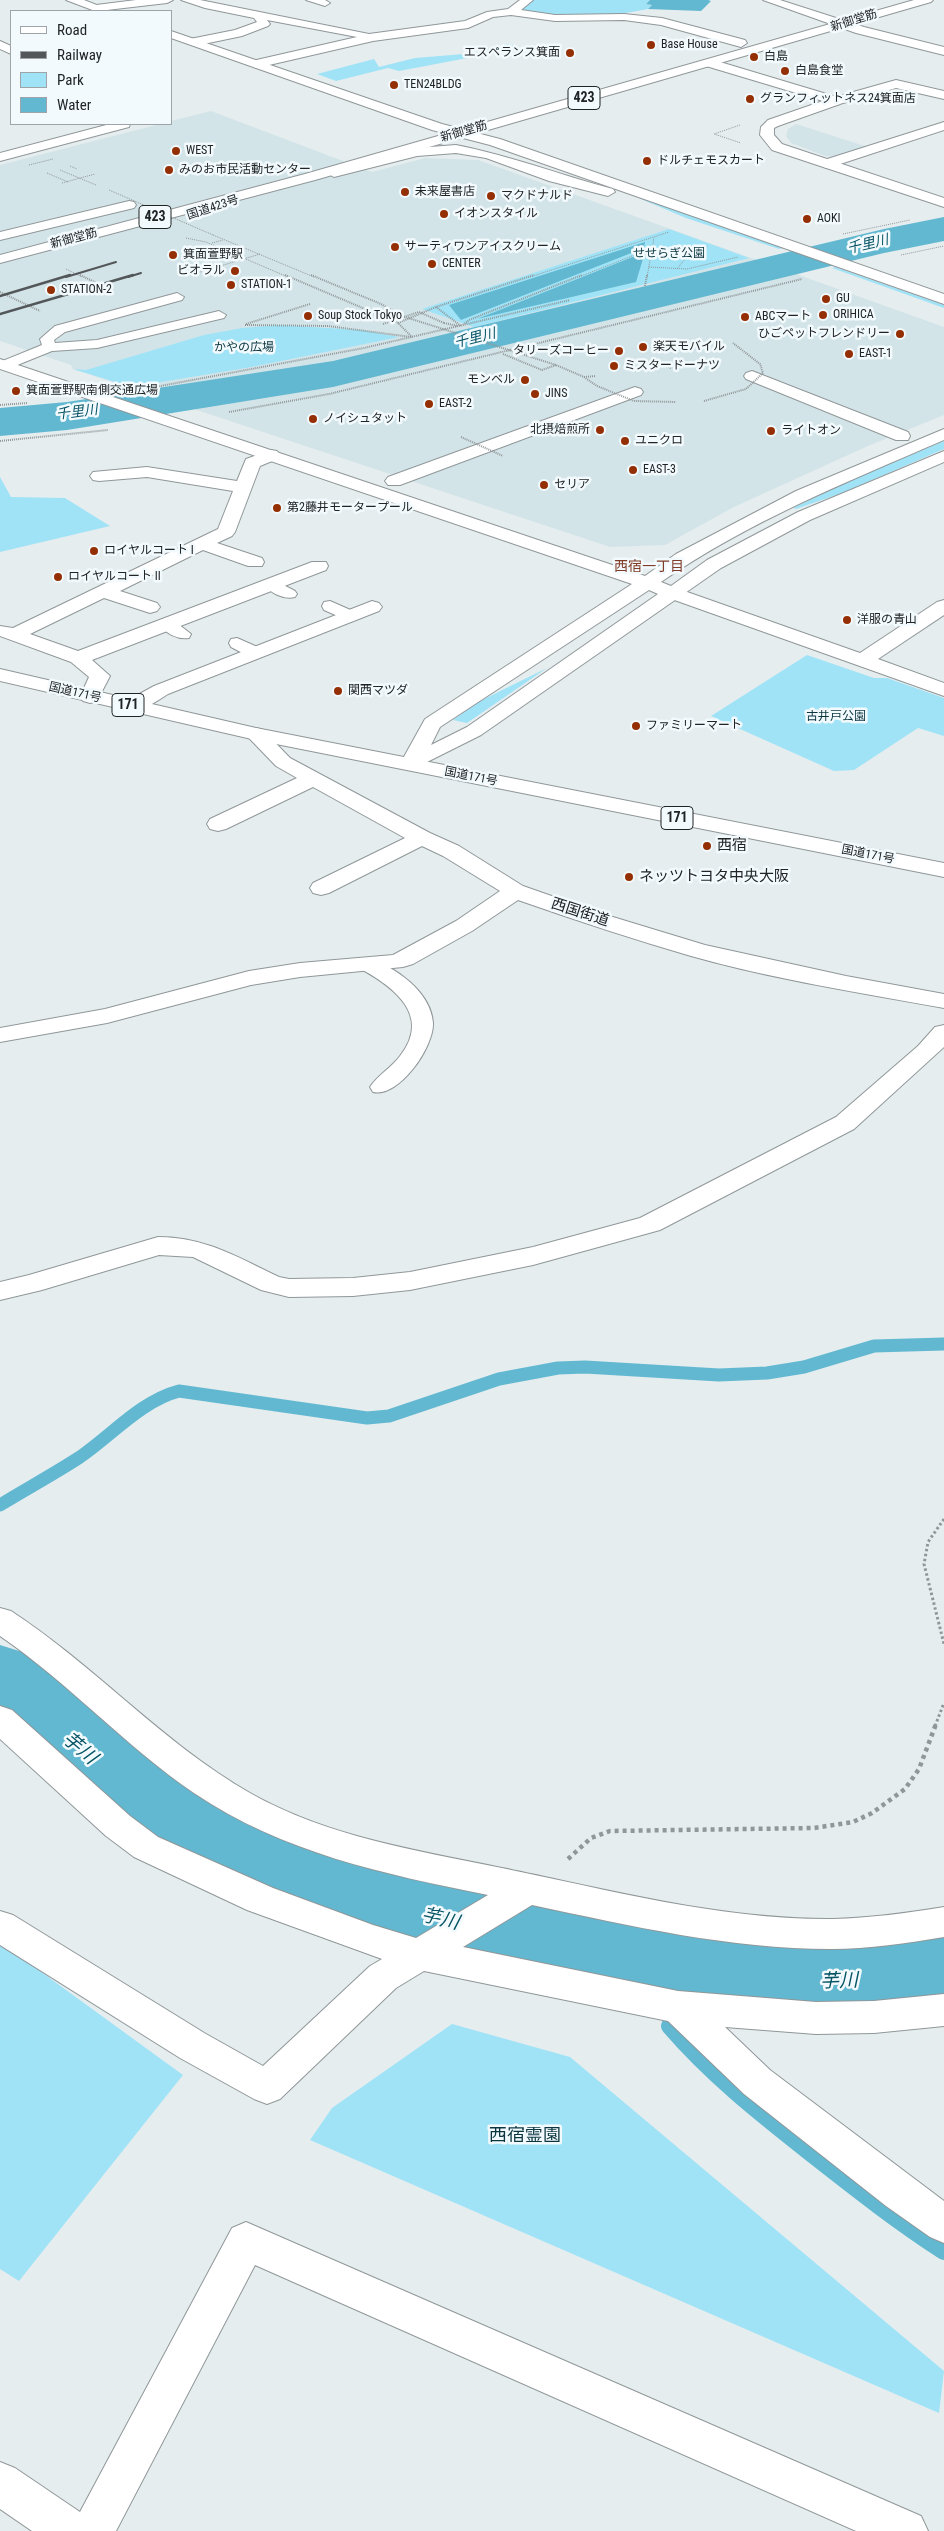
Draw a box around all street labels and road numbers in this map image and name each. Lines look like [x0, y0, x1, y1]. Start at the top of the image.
street label: 新御堂筋 [829, 7, 879, 35]
road number: 423 [568, 86, 600, 110]
street label: 新御堂筋 [439, 118, 489, 146]
street label: 国道423号 [185, 193, 241, 223]
road number: 423 [139, 206, 171, 228]
street label: 新御堂筋 [49, 226, 99, 252]
street label: 国道171号 [47, 680, 103, 706]
road number: 171 [112, 694, 144, 716]
street label: 国道171号 [443, 765, 499, 789]
road number: 171 [661, 806, 693, 830]
street label: 国道171号 [840, 843, 896, 867]
street label: 西国街道 [549, 895, 611, 931]

